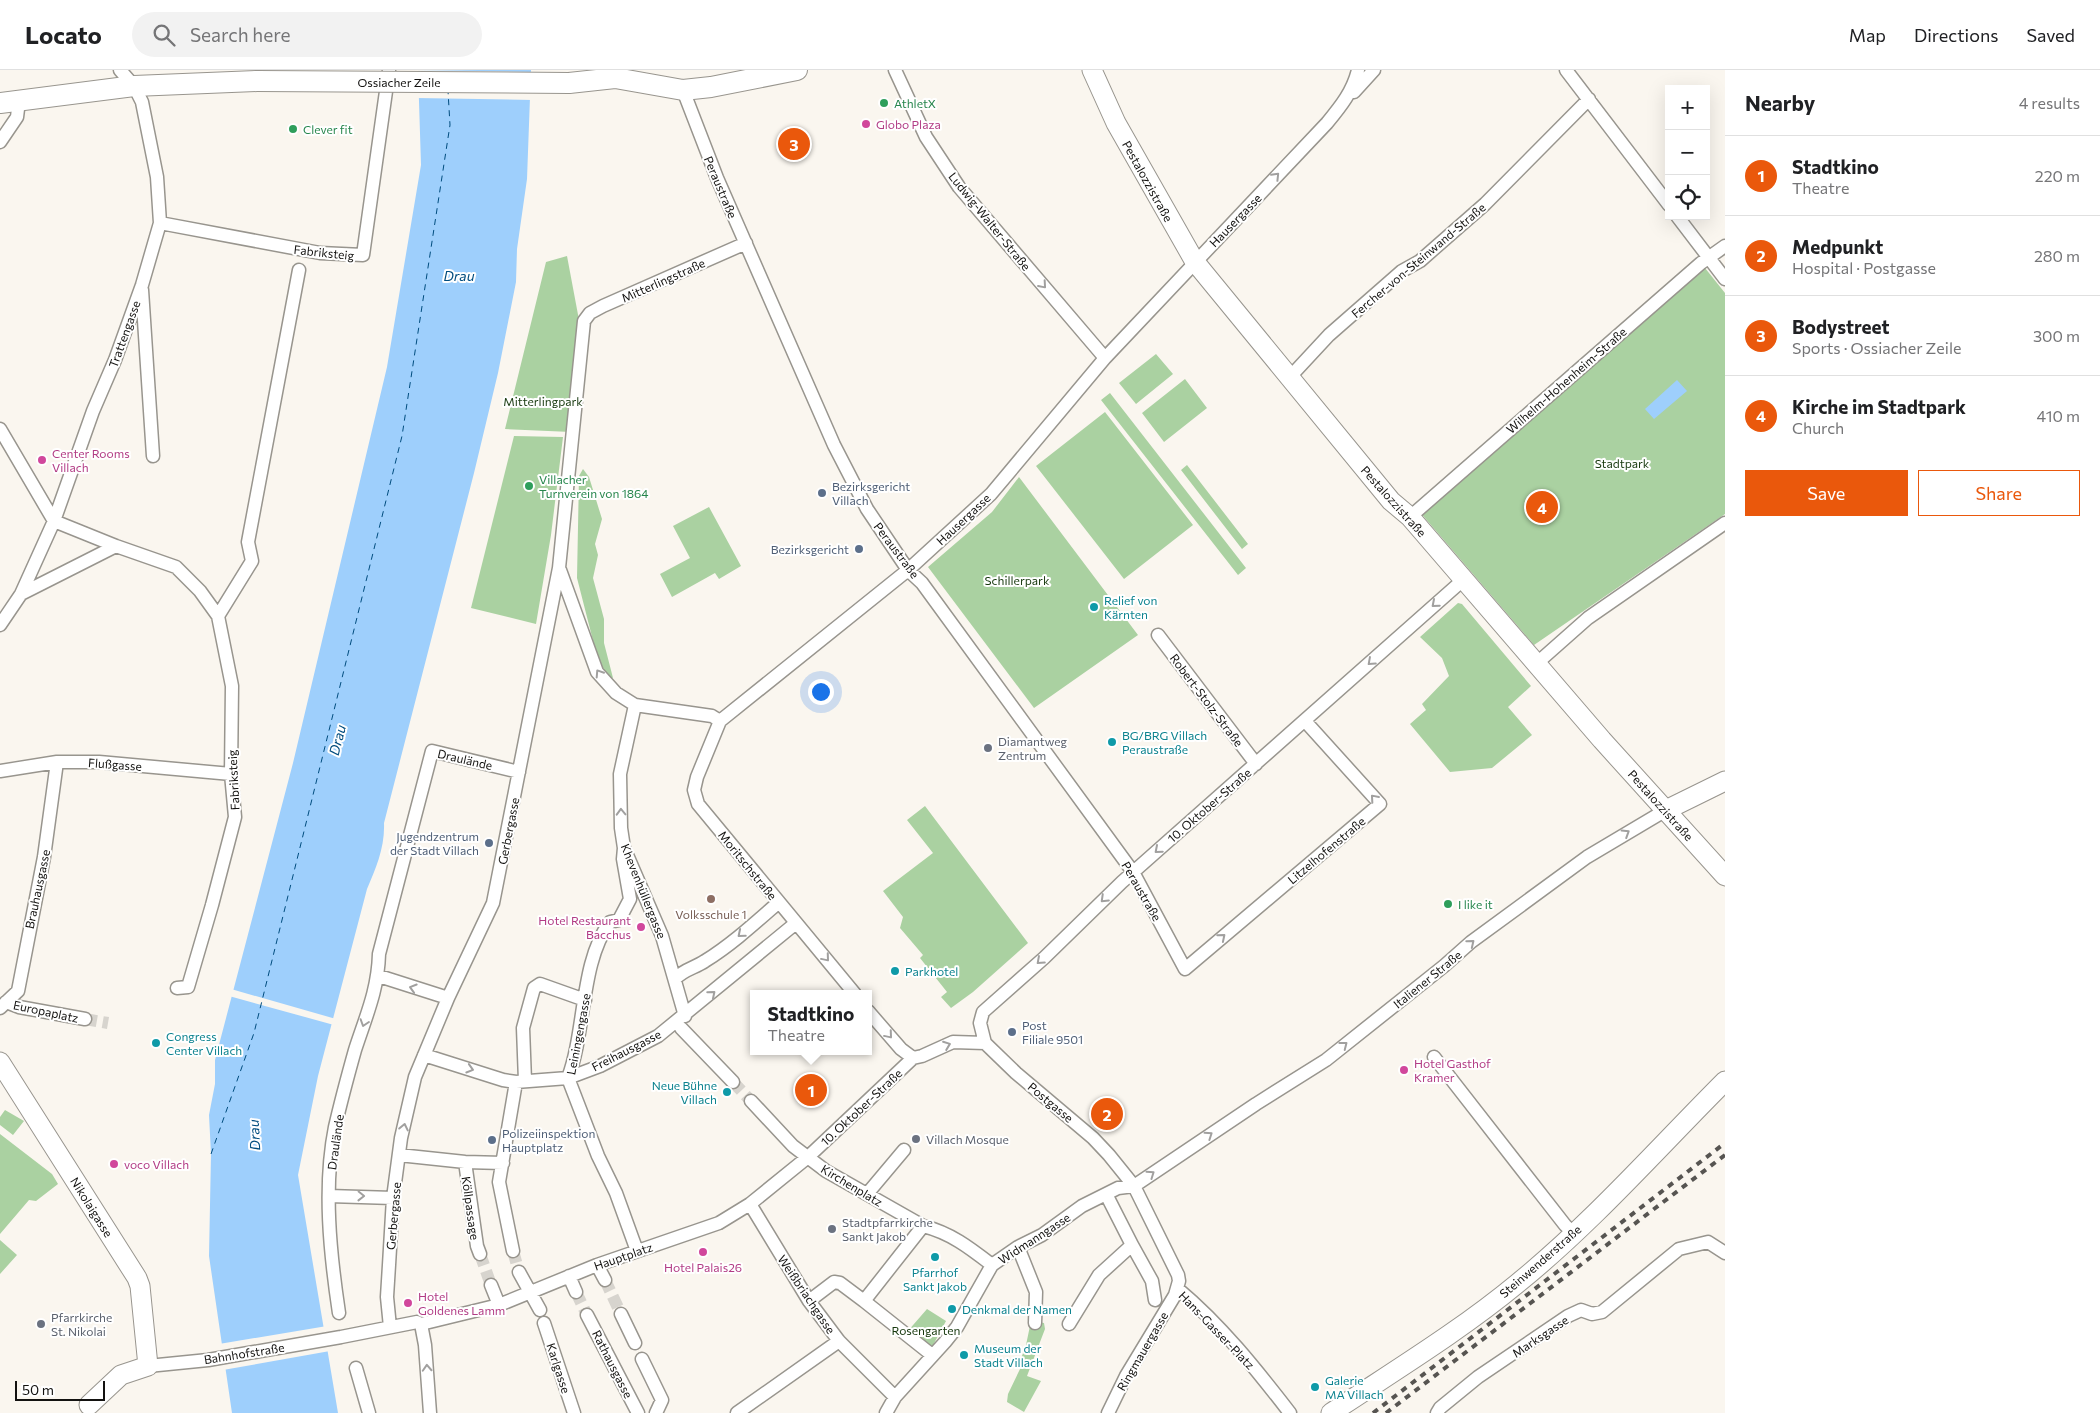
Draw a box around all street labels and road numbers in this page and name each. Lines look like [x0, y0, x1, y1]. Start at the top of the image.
street label: Ossiacher Zeile [357, 75, 441, 89]
street label: Pestalozzistraße [1120, 138, 1176, 224]
street label: Peraustraße [702, 154, 740, 220]
street label: Ludwig-Walter-Straße [946, 169, 1034, 273]
street label: Hausergasse [1206, 191, 1264, 249]
street label: Fercher-von-Steinwand-Straße [1348, 200, 1488, 320]
street label: Fabriksteig [293, 242, 355, 262]
street label: Mitterlingstraße [619, 255, 707, 305]
street label: Trattengasse [105, 298, 143, 370]
street label: Wilhelm-Hohenheim-Straße [1503, 324, 1629, 436]
street label: Pestalozzistraße [1359, 463, 1429, 539]
street label: Hausergasse [933, 491, 993, 547]
street label: Peraustraße [871, 519, 923, 581]
street label: Robert-Stolz-Straße [1168, 651, 1246, 749]
street label: Draulände [436, 746, 494, 772]
street label: Fabriksteig [224, 749, 242, 811]
street label: Flußgasse [88, 755, 142, 773]
street label: 10. Oktober-Straße [1164, 765, 1254, 845]
street label: Pestalozzistraße [1626, 767, 1696, 843]
street label: Gerbergasse [495, 796, 521, 866]
street label: Litzelhofenstraße [1284, 814, 1368, 886]
street label: Moritschstraße [716, 828, 780, 902]
street label: Khevenhüllergasse [619, 842, 669, 940]
street label: Brauhausgasse [22, 848, 52, 930]
street label: Peraustraße [1119, 859, 1165, 923]
street label: Italiener Straße [1390, 947, 1464, 1011]
street label: Leiningengasse [563, 992, 593, 1076]
street label: Europaplatz [12, 997, 80, 1025]
street label: Freihausgasse [589, 1027, 663, 1073]
street label: 10. Oktober-Straße [818, 1066, 904, 1148]
street label: Postgasse [1026, 1079, 1076, 1125]
street label: Draulände [324, 1113, 346, 1171]
street label: Kirchenplatz [819, 1161, 885, 1209]
street label: Nikolaigasse [68, 1175, 116, 1239]
street label: Köllpassage [460, 1175, 482, 1241]
street label: Gerbergasse [383, 1181, 403, 1251]
street label: Widmanngasse [996, 1210, 1072, 1266]
street label: Steinwenderstraße [1496, 1222, 1584, 1300]
street label: Hauptplatz [592, 1239, 654, 1273]
street label: Weißbriachgasse [775, 1252, 839, 1336]
street label: Hans-Gasser-Platz [1176, 1288, 1258, 1372]
street label: Ringmauergasse [1114, 1309, 1170, 1393]
street label: Marksgasse [1509, 1312, 1571, 1360]
street label: Rathausgasse [590, 1328, 636, 1400]
street label: Bahnhofstraße [203, 1340, 285, 1366]
street label: Karlgasse [544, 1341, 574, 1395]

